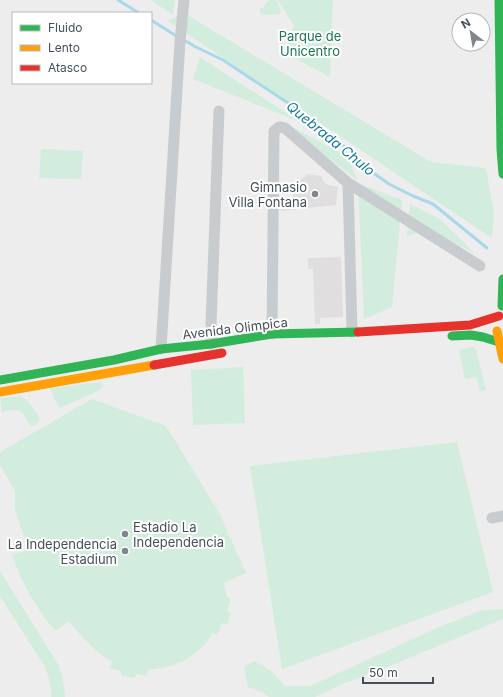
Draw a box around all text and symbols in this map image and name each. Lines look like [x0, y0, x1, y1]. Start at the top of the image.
legend [12, 12, 152, 84]
north arrow [451, 12, 491, 52]
text: N [459, 15, 473, 32]
text: Fluido [48, 20, 83, 35]
park label: Parque de Unicentro [279, 28, 341, 59]
text: Lento [48, 40, 80, 55]
text: Atasco [48, 60, 87, 75]
water label: Quebrada Chulo [283, 97, 379, 179]
place label: Gimnasio Villa Fontana [228, 179, 307, 210]
marker: Gimnasio Villa Fontana [310, 189, 320, 199]
street label: Avenida Olimpica [181, 314, 289, 342]
place label: Estadio La Independencia [133, 519, 224, 550]
marker: Estadio La Independencia [120, 529, 130, 539]
place label: La Independencia Estadium [8, 536, 117, 567]
marker: La Independencia Estadium [120, 546, 130, 556]
scale bar [363, 659, 433, 685]
text: 50 m [369, 665, 398, 680]

